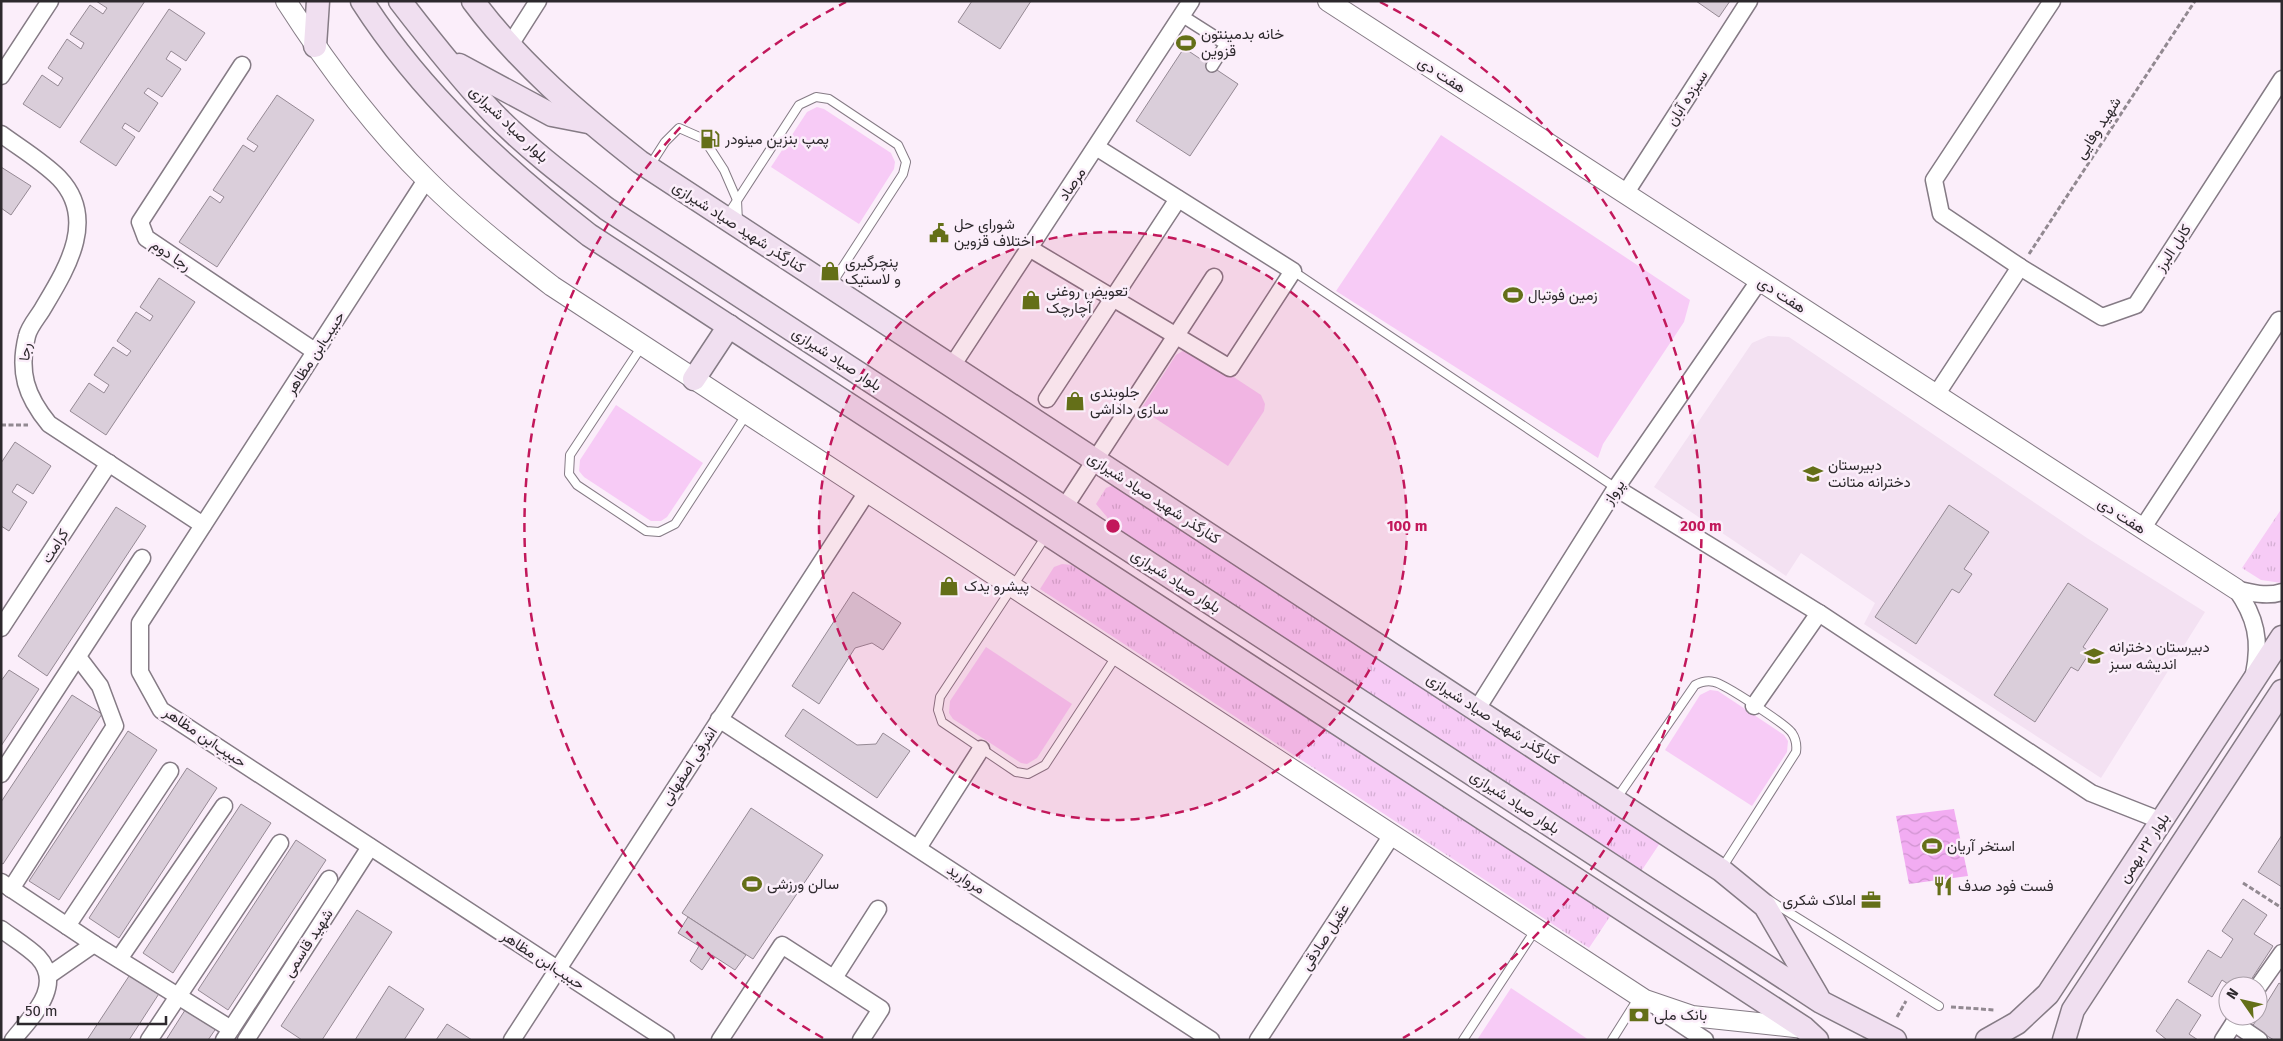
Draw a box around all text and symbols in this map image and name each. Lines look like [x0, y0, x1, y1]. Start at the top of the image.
place label: خانه بدمینتون قزوین [1201, 25, 1284, 61]
sports icon: خانه بدمینتون قزوین [1175, 32, 1197, 54]
street label: هفت دی [1414, 53, 1469, 98]
street label: سیزده آبان [1662, 67, 1712, 129]
street label: بلوار صیاد شیرازی [465, 82, 552, 167]
street label: شهید وفایی [2071, 93, 2126, 163]
fuel station icon: پمپ بنزین مینودر [699, 128, 721, 150]
place label: پمپ بنزین مینودر [724, 130, 829, 149]
street label: مرصاد [1054, 164, 1090, 204]
street label: کنارگذر شهید صیاد شیرازی [669, 177, 809, 278]
place label: شورای حل اختلاف قزوین [954, 215, 1034, 251]
street label: کابل البرز [2151, 221, 2195, 276]
public building icon: شورای حل اختلاف قزوین [928, 222, 950, 244]
street label: رجا دوم [147, 235, 195, 276]
place label: پنچرگیری و لاستیک [845, 253, 901, 288]
shop icon: پنچرگیری و لاستیک [819, 260, 841, 282]
street label: هفت دی [1754, 273, 1809, 318]
place label: تعویض روغنی آچارچک [1046, 282, 1128, 318]
sports icon: زمین فوتبال [1502, 284, 1524, 306]
place label: زمین فوتبال [1528, 286, 1598, 305]
shop icon: تعویض روغنی آچارچک [1020, 289, 1042, 311]
street label: حبیب‌ابن مظاهر [281, 308, 349, 399]
street label: بلوار صیاد شیرازی [788, 323, 885, 396]
street label: رجا [15, 342, 35, 362]
place label: جلوبندی سازی داداشی [1090, 383, 1168, 419]
shop icon: جلوبندی سازی داداشی [1064, 390, 1086, 412]
street label: کنارگذر شهید صیاد شیرازی [1084, 448, 1224, 549]
place label: دبیرستان دخترانه متانت [1828, 456, 1911, 491]
school or university icon: دبیرستان دخترانه متانت [1802, 463, 1824, 485]
street label: پرواز [1599, 476, 1629, 509]
street label: هفت دی [2094, 494, 2149, 539]
centre of rings [1104, 517, 1122, 535]
text: 100 m [1387, 517, 1427, 535]
text: 200 m [1680, 517, 1722, 535]
street label: کرامت [37, 525, 73, 566]
street label: بلوار صیاد شیرازی [1127, 545, 1224, 618]
shop icon: پیشرو یدک [938, 575, 960, 597]
place label: پیشرو یدک [964, 577, 1029, 596]
place label: دبیرستان دخترانه اندیشه سبز [2108, 638, 2210, 673]
school or university icon: دبیرستان دخترانه اندیشه سبز [2083, 645, 2105, 667]
street label: کنارگذر شهید صیاد شیرازی [1423, 669, 1563, 770]
street label: حبیب‌ابن مظاهر [159, 702, 250, 772]
street label: اشرفی اصفهانی [657, 724, 722, 809]
street label: بلوار صیاد شیرازی [1466, 766, 1563, 839]
street label: بلوار ۲۲ بهمن [2115, 810, 2174, 887]
sports icon: استخر آریان [1921, 835, 1943, 857]
place label: استخر آریان [1947, 837, 2015, 855]
street label: مروارید [944, 860, 988, 898]
sports icon: سالن ورزشی [741, 873, 763, 895]
place label: سالن ورزشی [767, 875, 839, 894]
restaurant icon: فست فود صدف [1932, 875, 1954, 897]
place label: فست فود صدف [1958, 877, 2054, 895]
office icon: املاک شکری [1860, 889, 1882, 911]
place label: املاک شکری [1783, 891, 1856, 910]
street label: عقیل صادقی [1297, 900, 1354, 974]
street label: شهید قاسمی [279, 905, 338, 981]
street label: حبیب‌ابن مظاهر [497, 926, 588, 994]
north arrow [2218, 976, 2268, 1026]
text: N [2223, 985, 2242, 1003]
scale bar [18, 994, 165, 1026]
text: 50 m [25, 1002, 58, 1020]
bank icon: بانک ملی [1628, 1004, 1650, 1026]
place label: بانک ملی [1654, 1006, 1707, 1025]

